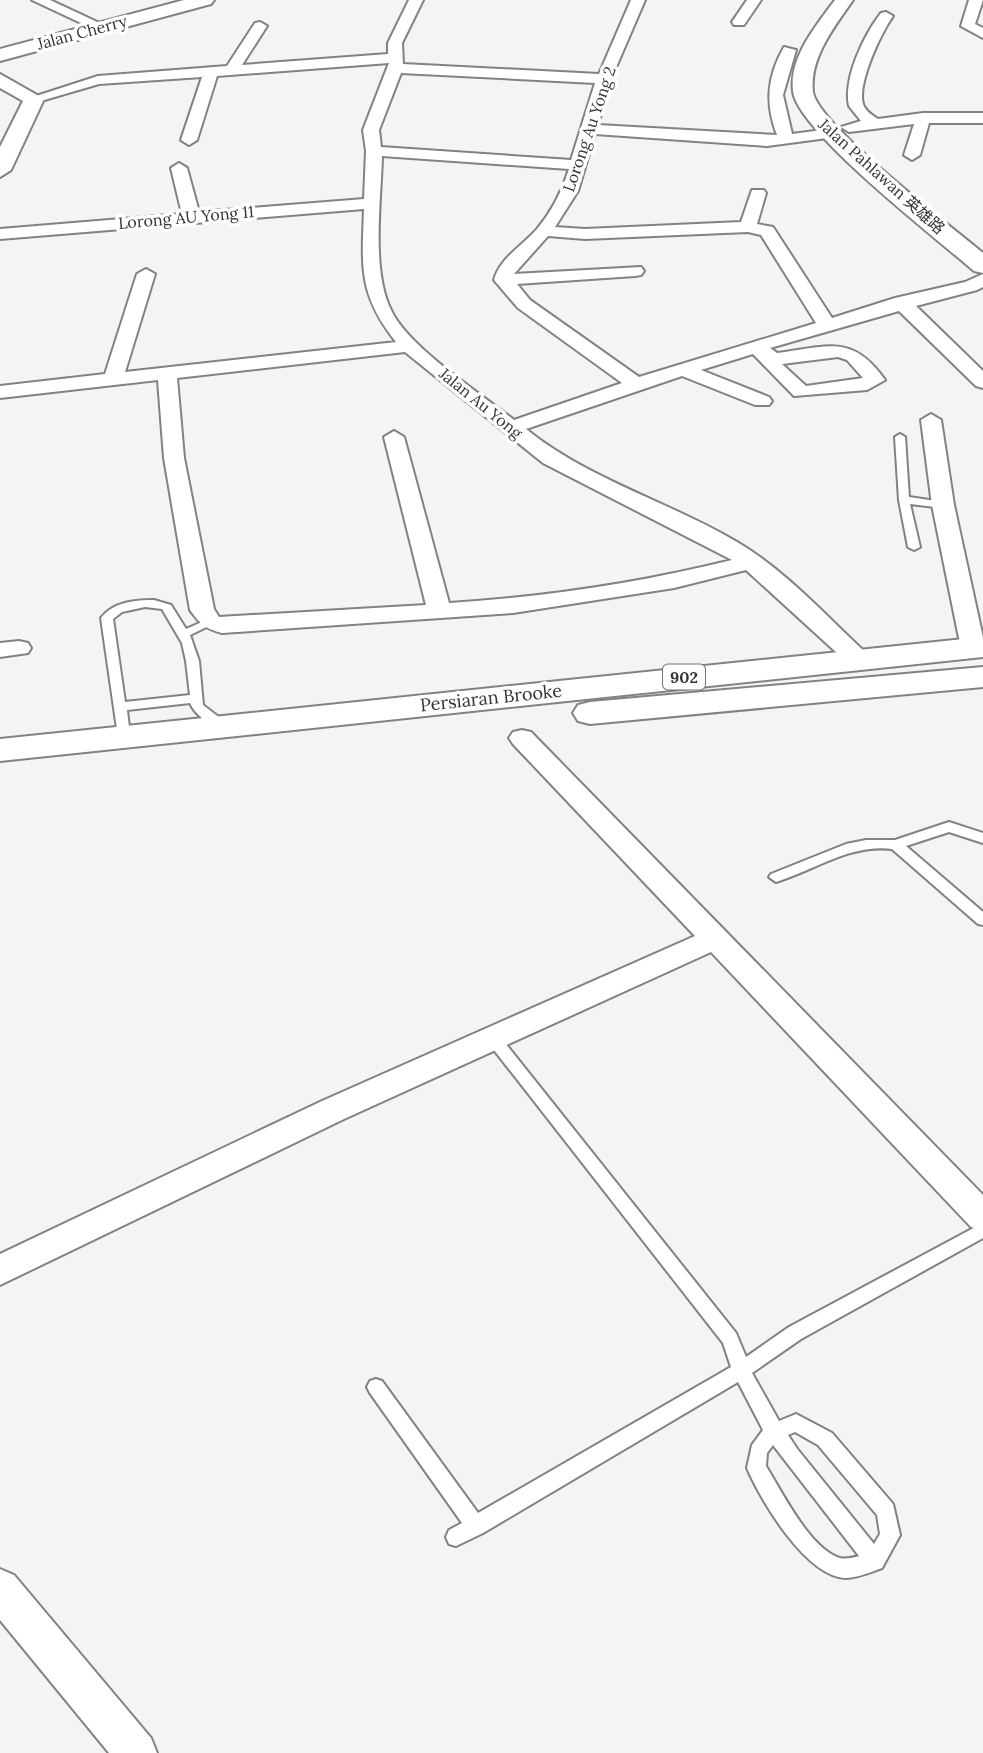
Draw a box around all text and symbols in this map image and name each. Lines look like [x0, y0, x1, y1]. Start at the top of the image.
street label: Jalan Cherry [34, 10, 130, 54]
street label: Lorong Au Yong 2 [558, 64, 620, 194]
street label: Jalan Pahlawan 英雄路 [814, 113, 949, 238]
street label: Lorong AU Yong 11 [117, 201, 255, 233]
street label: Jalan Au Yong [435, 363, 528, 443]
road number: 902 [663, 664, 705, 690]
street label: Persiaran Brooke [419, 679, 563, 716]

